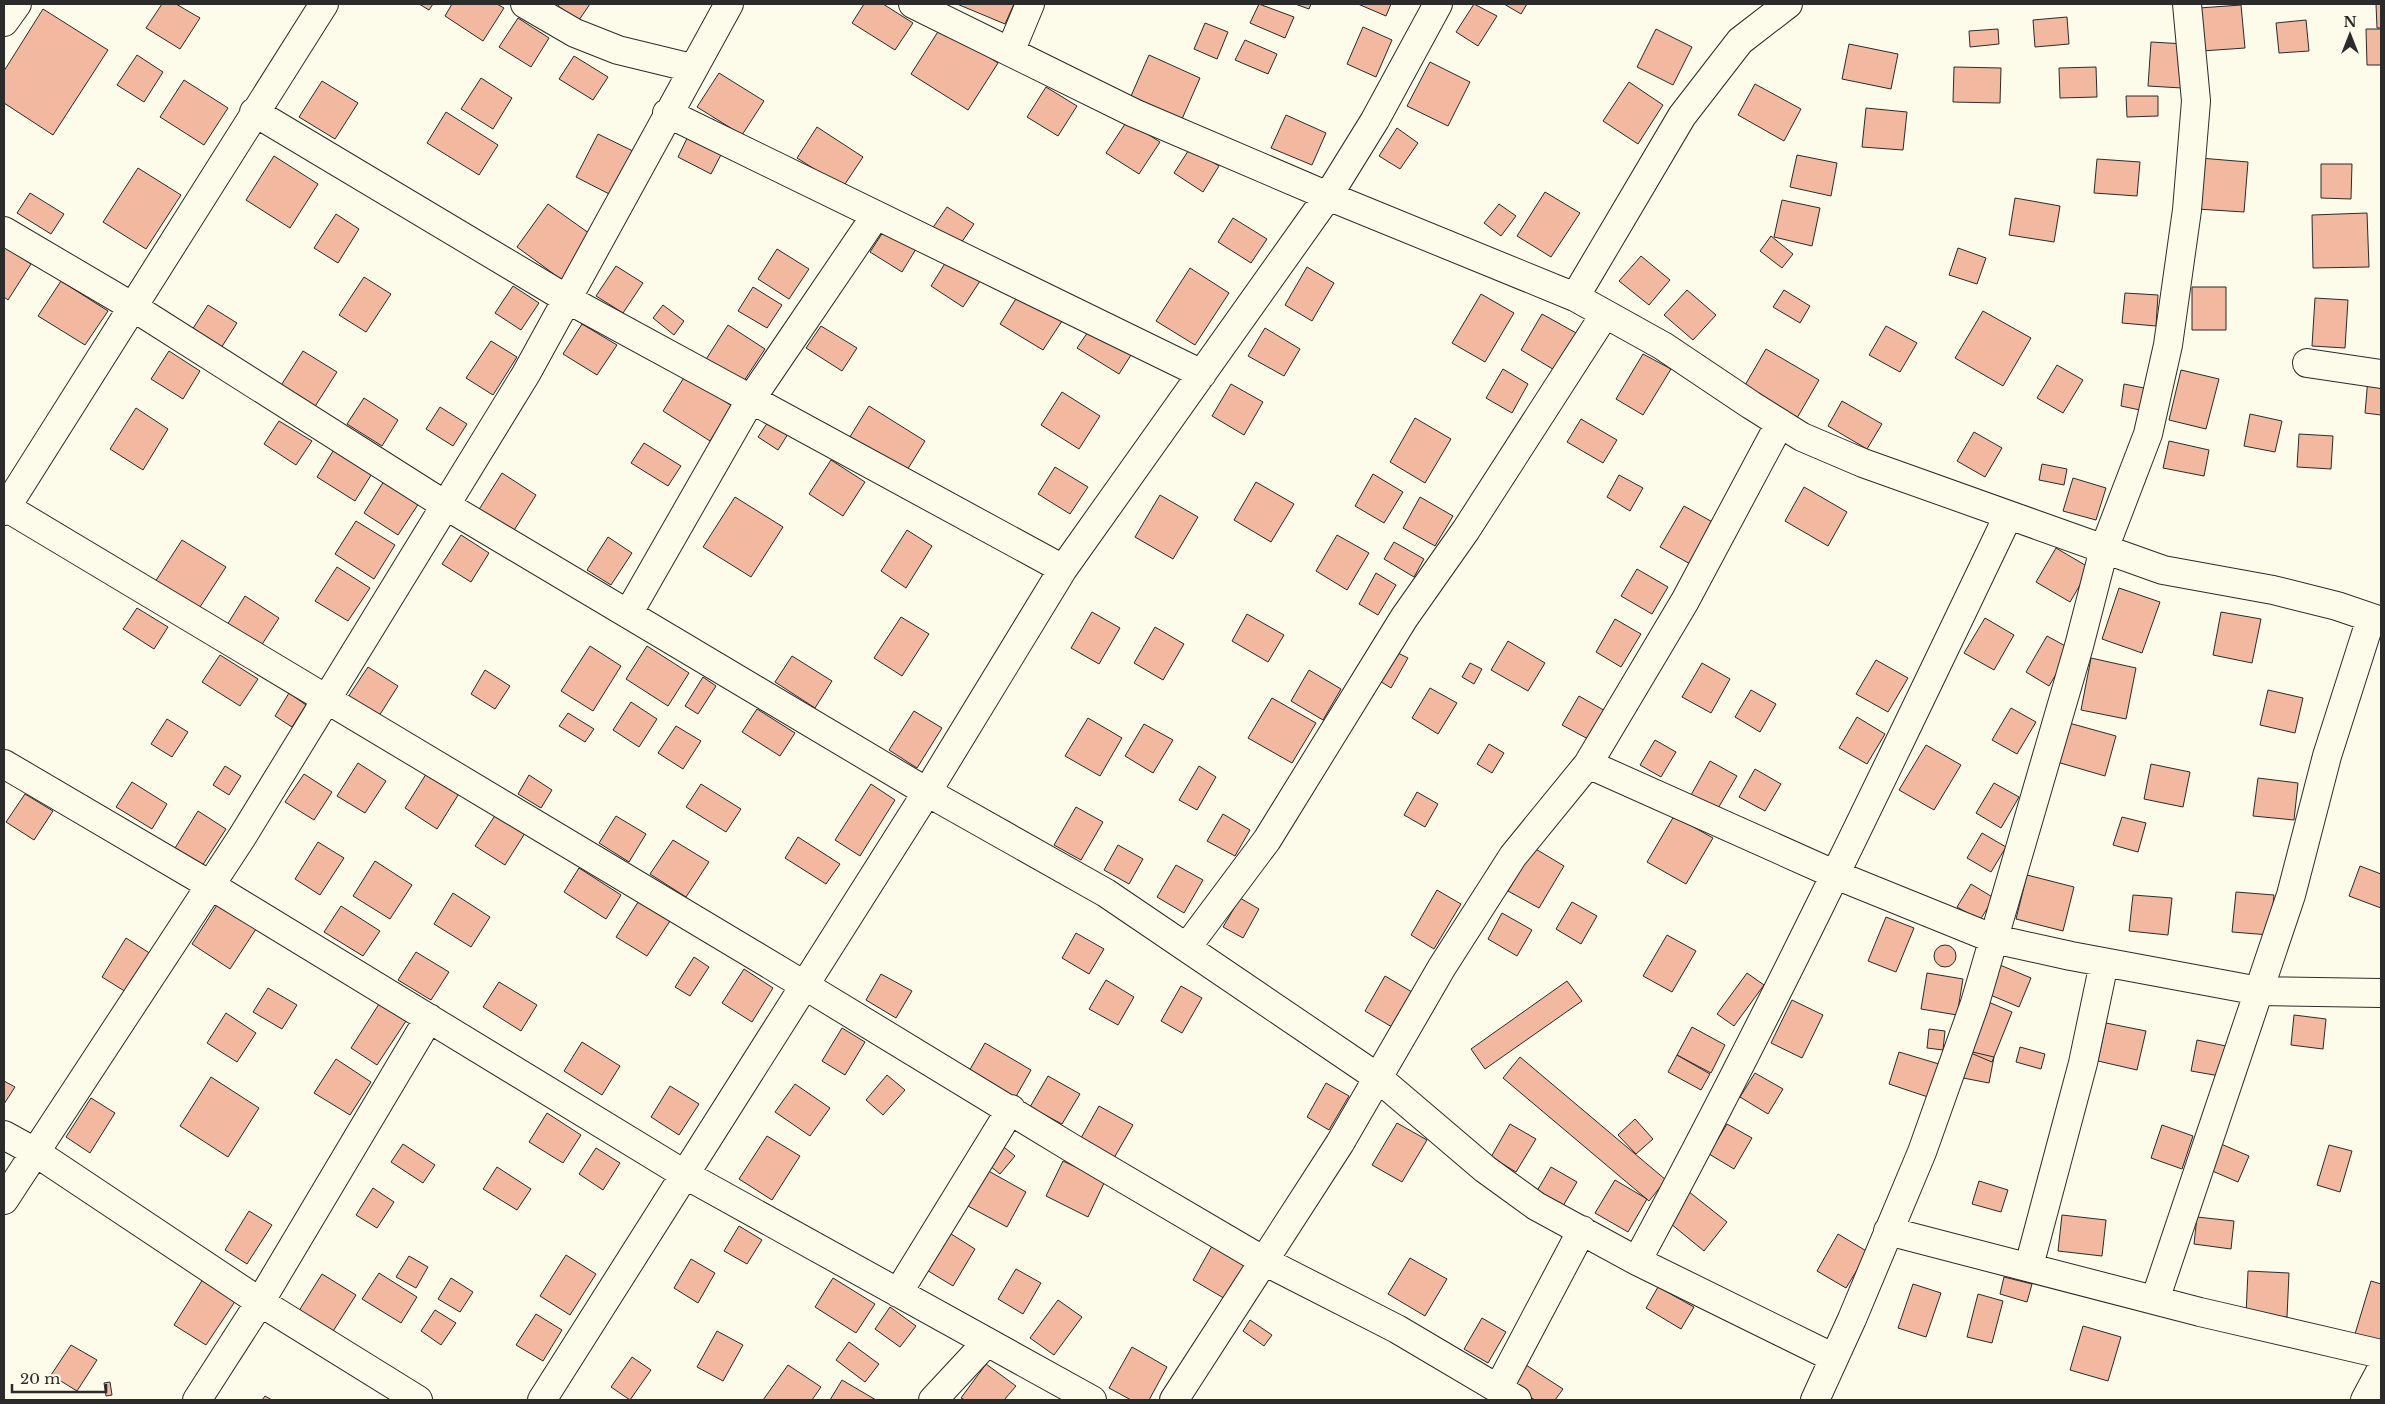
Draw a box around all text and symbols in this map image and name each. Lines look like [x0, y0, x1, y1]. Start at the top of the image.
north arrow [2325, 10, 2375, 60]
text: N [2343, 13, 2357, 31]
scale bar [12, 1362, 106, 1394]
text: 20 m [20, 1369, 60, 1388]

